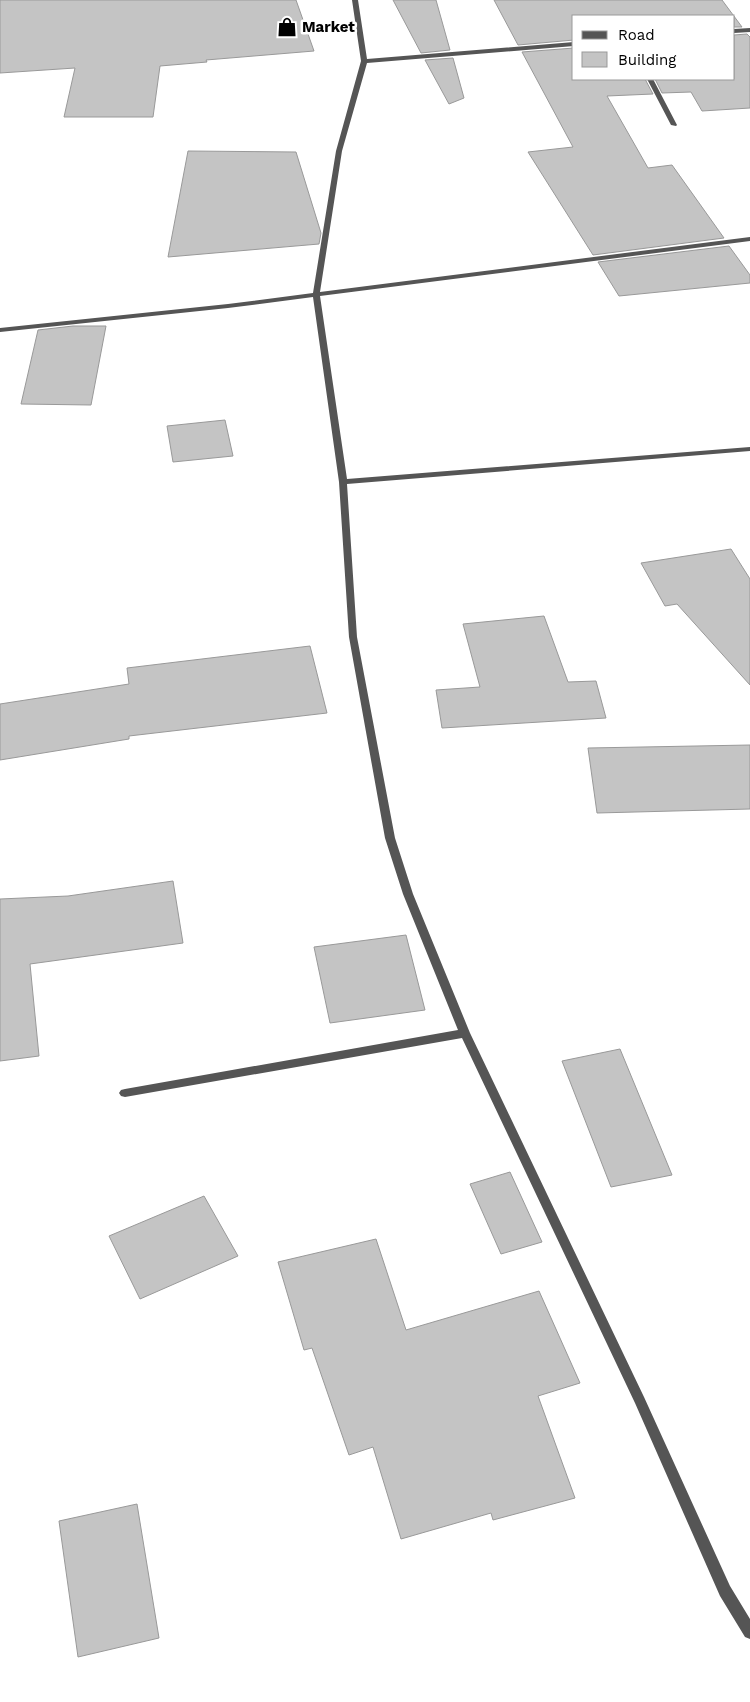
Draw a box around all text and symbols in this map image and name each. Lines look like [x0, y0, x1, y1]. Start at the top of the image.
legend [572, 15, 735, 80]
shop icon: Market [276, 16, 298, 38]
place label: Market [302, 18, 355, 36]
text: Road [618, 26, 655, 44]
text: Building [618, 51, 676, 69]

